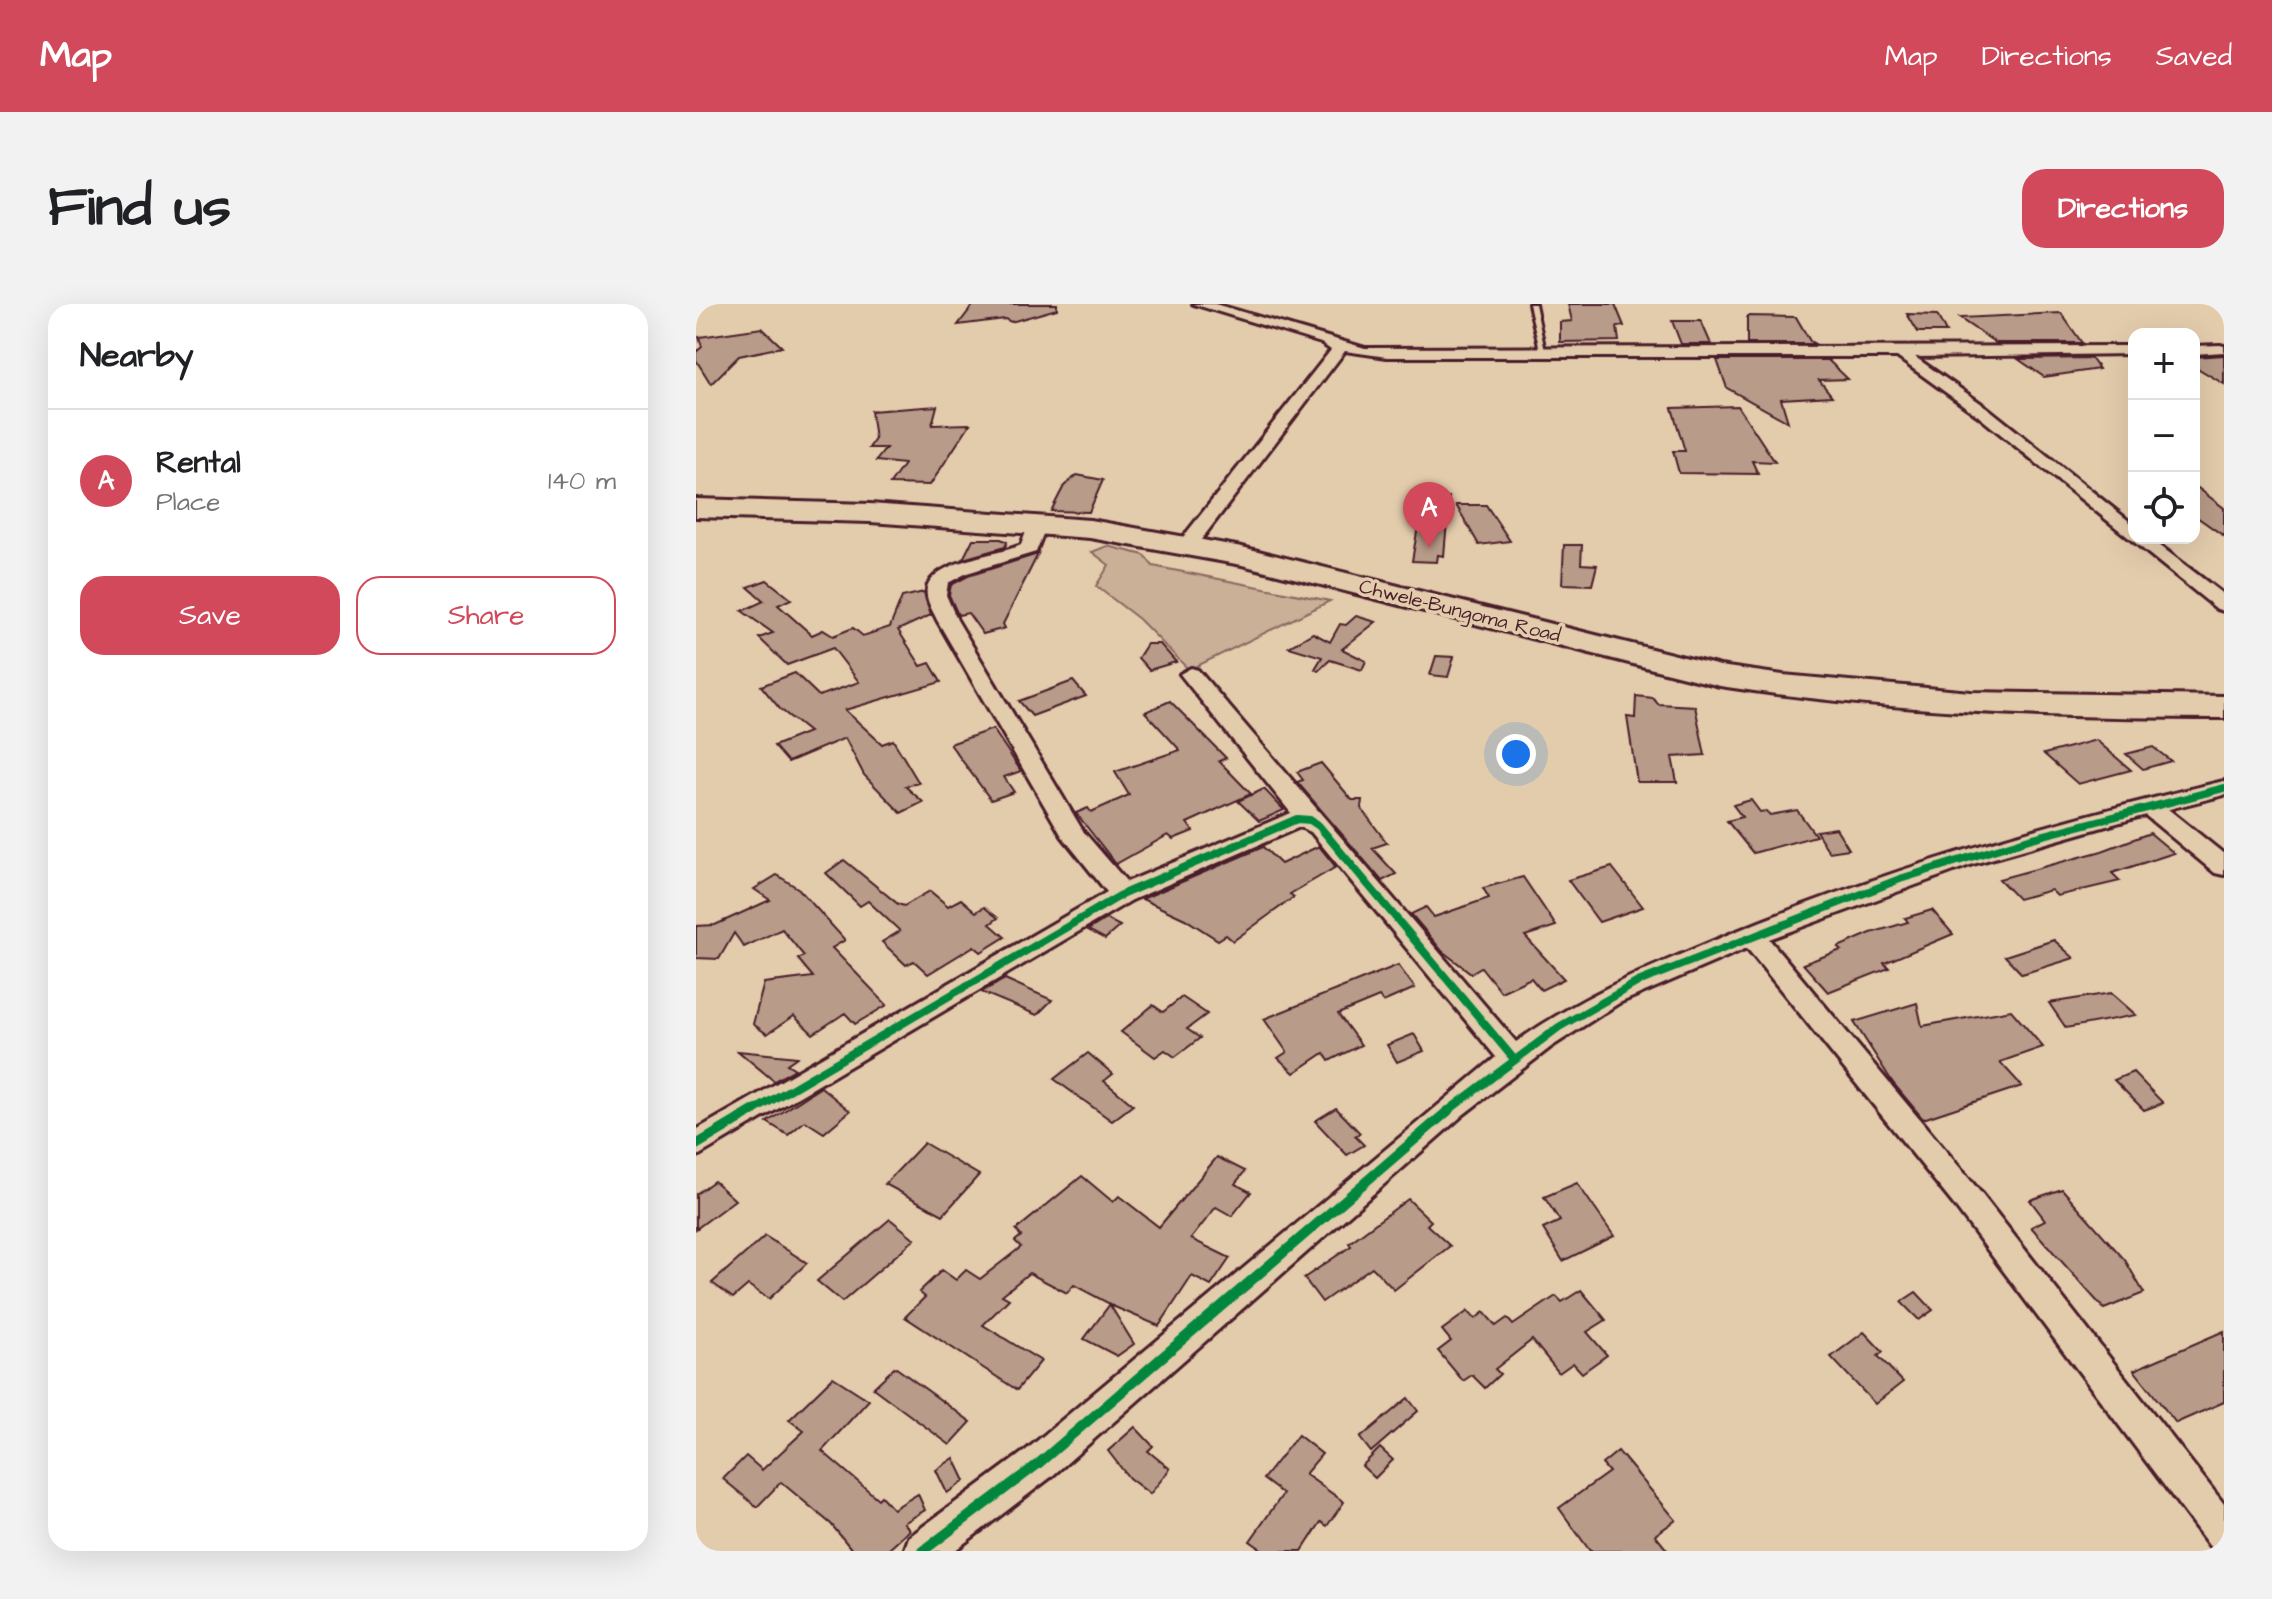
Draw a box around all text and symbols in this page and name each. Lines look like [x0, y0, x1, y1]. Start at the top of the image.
text: Map [40, 30, 112, 82]
text: Map [1885, 37, 1938, 76]
text: Directions [1982, 37, 2112, 76]
text: Saved [2156, 37, 2232, 76]
text: Find us [48, 169, 231, 247]
button: Directions [2022, 169, 2224, 248]
map controls [2128, 328, 2200, 544]
button: + [2128, 328, 2200, 400]
text: Nearby [80, 332, 194, 380]
button: − [2128, 400, 2200, 472]
text: Rental [156, 442, 241, 484]
text: A [98, 463, 114, 499]
text: 140 m [548, 463, 616, 499]
button: locate [2128, 472, 2200, 544]
pin: A [1403, 482, 1455, 548]
text: Place [156, 484, 220, 520]
street label: Chwele-Bungoma Road [1356, 572, 1564, 651]
button: Save [80, 576, 340, 655]
button: Share [356, 576, 616, 655]
your location [1496, 734, 1536, 774]

